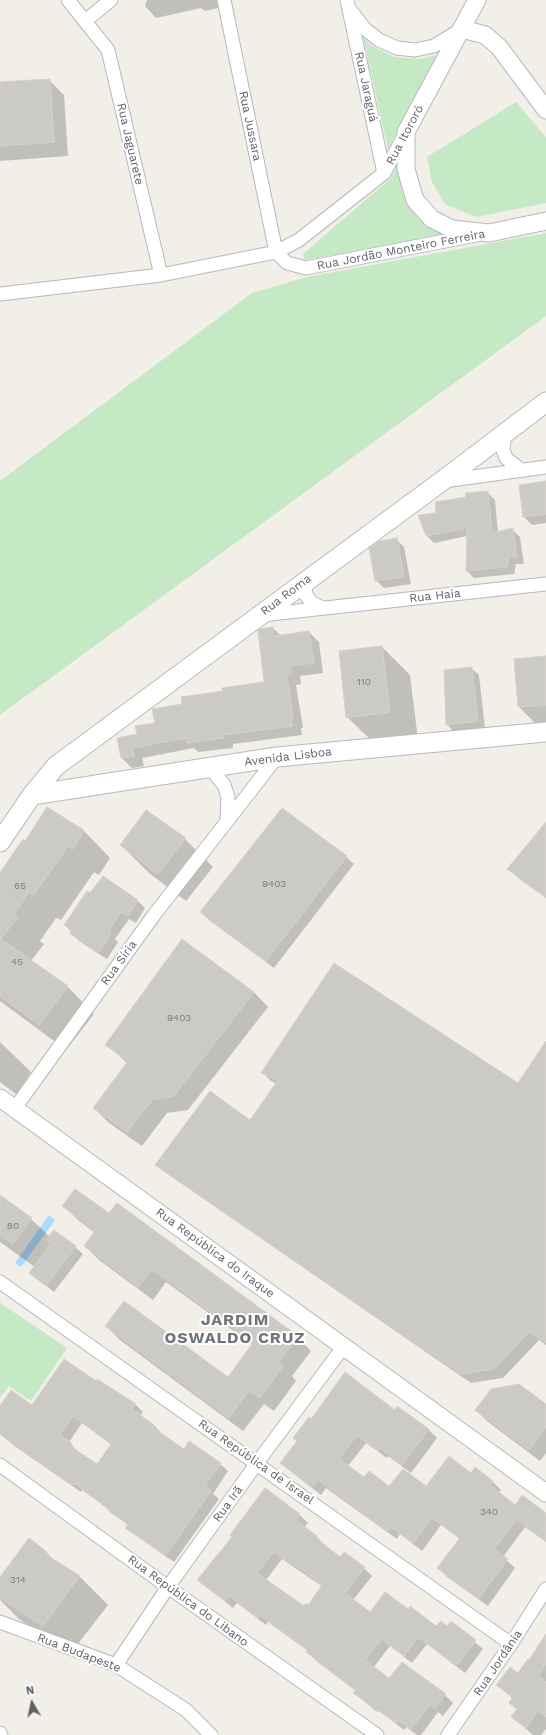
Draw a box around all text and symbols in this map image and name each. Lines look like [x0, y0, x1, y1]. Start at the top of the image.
street label: Rua Jaraguá [352, 50, 380, 124]
street label: Rua Jussara [236, 90, 264, 162]
street label: Rua Jaguarete [114, 102, 146, 186]
street label: Rua Itororó [383, 103, 427, 167]
street label: Rua Jordão Monteiro Ferreira [316, 227, 486, 273]
street label: Rua Roma [258, 571, 314, 619]
street label: Rua Haia [409, 586, 461, 606]
house number: 110 [357, 676, 371, 688]
street label: Avenida Lisboa [243, 744, 333, 770]
house number: 9403 [262, 878, 286, 890]
house number: 65 [14, 880, 26, 892]
street label: Rua Síria [98, 938, 140, 988]
house number: 45 [11, 956, 23, 968]
house number: 9403 [167, 1012, 191, 1024]
street label: Rua República do Iraque [153, 1205, 277, 1301]
house number: 80 [7, 1220, 19, 1232]
district label: JARDIM OSWALDO CRUZ [165, 1310, 305, 1348]
street label: Rua República de Israel [195, 1416, 317, 1508]
street label: Rua Irã [210, 1483, 246, 1525]
house number: 340 [480, 1506, 498, 1518]
street label: Rua República do Libano [125, 1552, 251, 1650]
house number: 314 [10, 1574, 26, 1586]
street label: Rua Jordânia [471, 1627, 525, 1699]
street label: Rua Budapeste [35, 1630, 123, 1676]
north arrow [12, 1683, 52, 1723]
text: N [25, 1684, 35, 1698]

